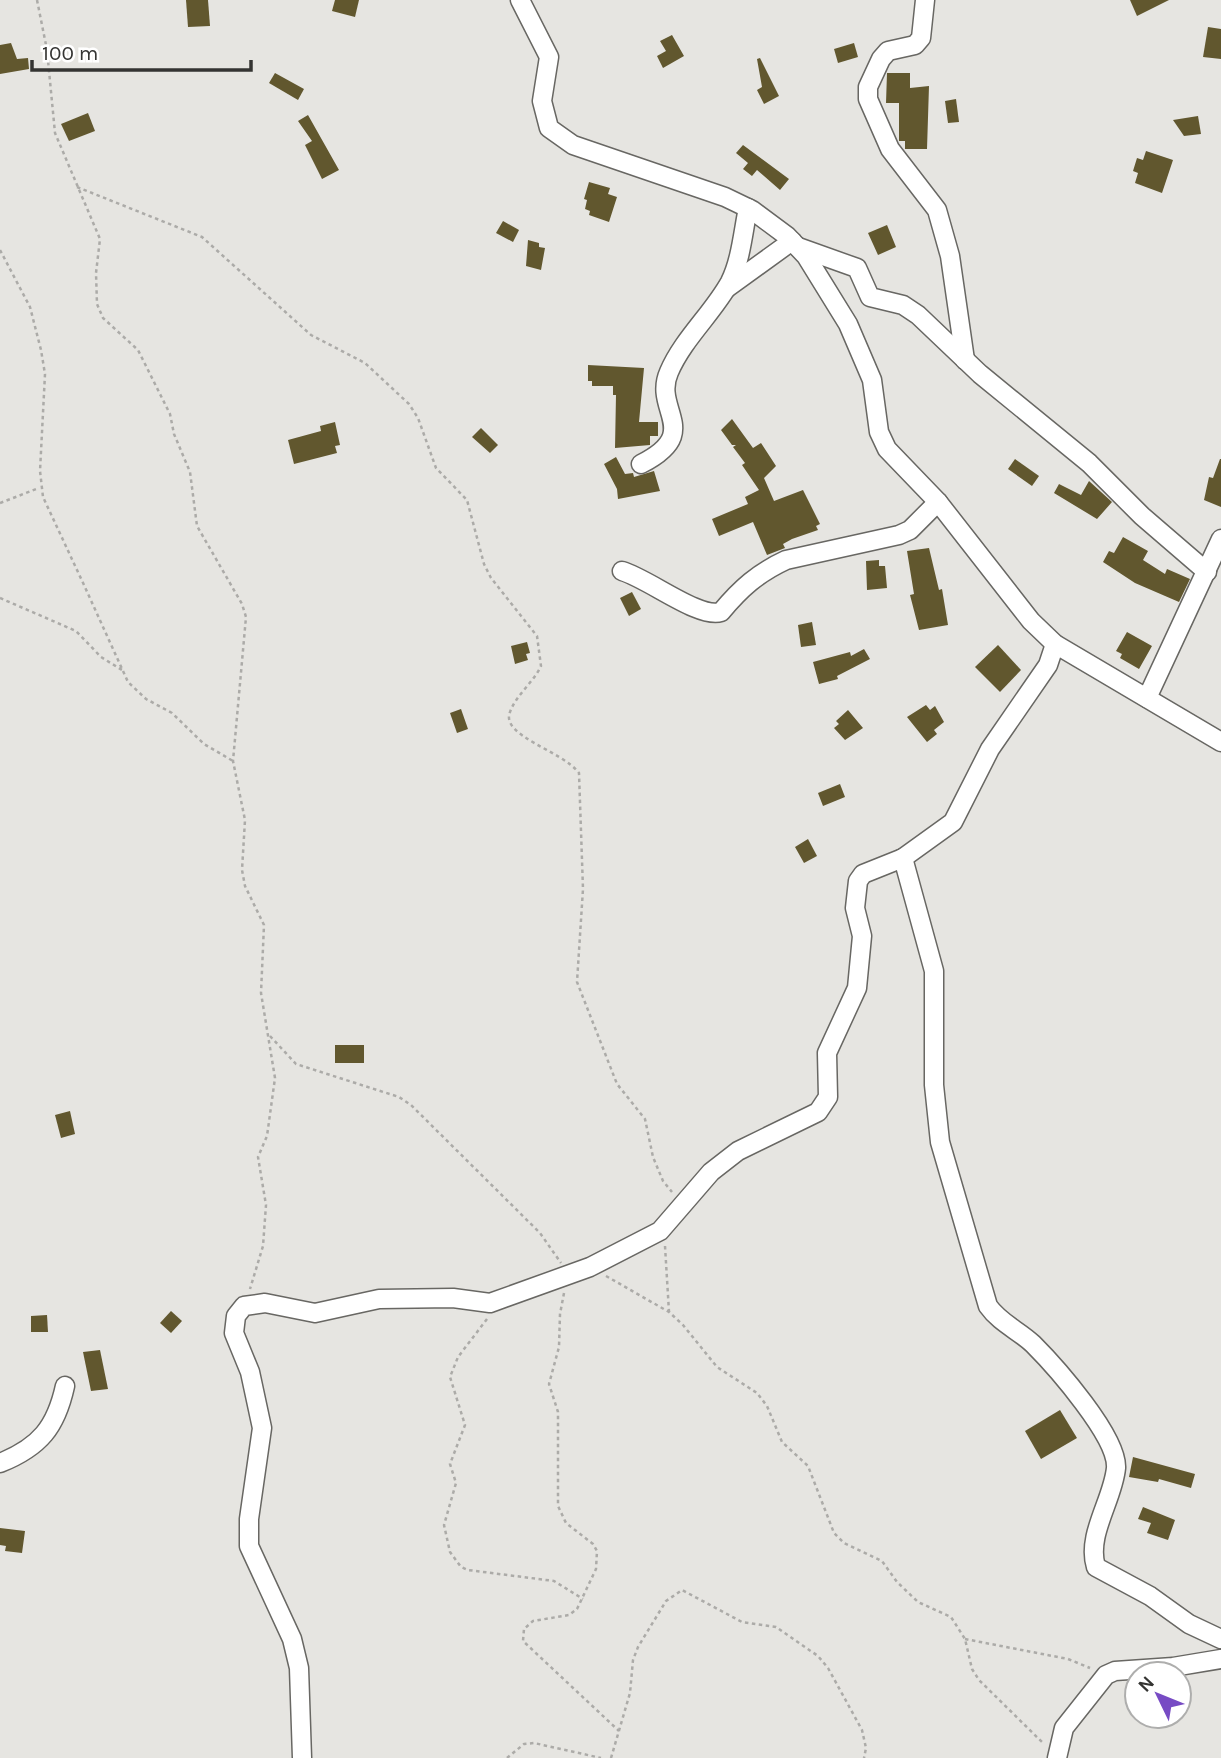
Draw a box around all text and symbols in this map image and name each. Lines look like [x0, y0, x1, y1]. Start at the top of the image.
scale bar [32, 28, 250, 72]
text: 100 m [42, 41, 99, 65]
north arrow [1123, 1660, 1193, 1730]
text: N [1134, 1672, 1159, 1697]

